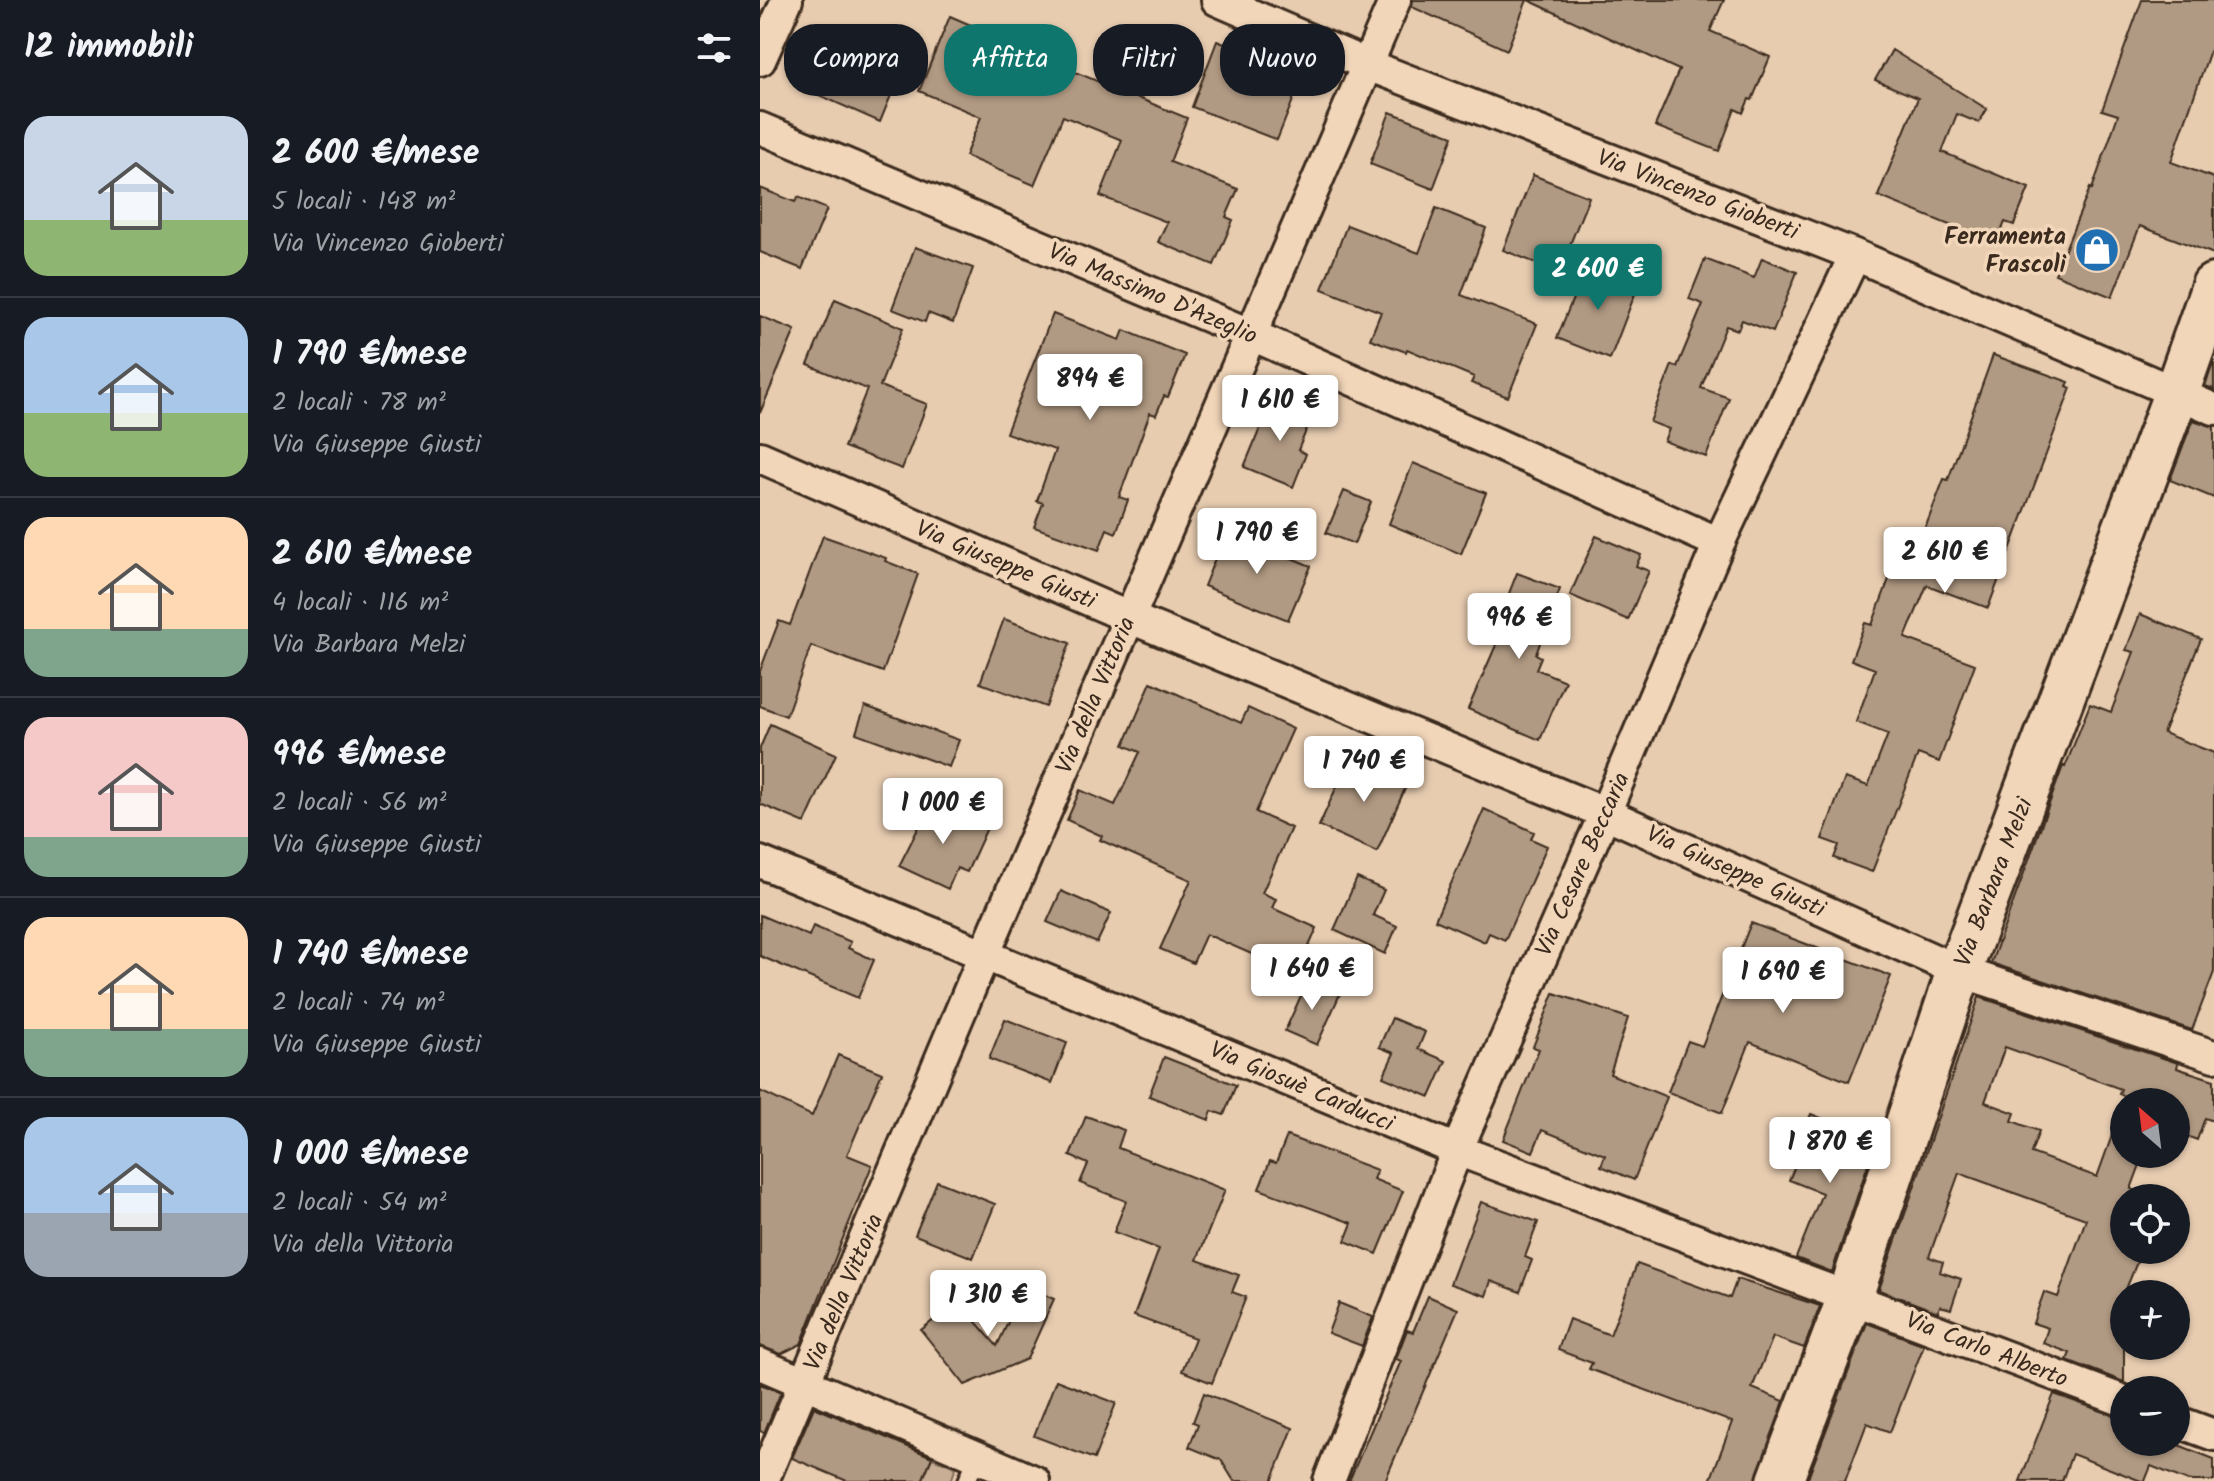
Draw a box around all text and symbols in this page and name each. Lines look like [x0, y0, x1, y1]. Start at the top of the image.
text: 12 immobili [24, 21, 193, 75]
chip: Compra [784, 24, 928, 96]
chip: Affitta [944, 24, 1077, 96]
chip: Filtri [1093, 24, 1204, 96]
chip: Nuovo [1220, 24, 1345, 96]
icon: filters [692, 26, 736, 70]
text: 2 600 €/mese [272, 127, 479, 181]
street label: Via Vincenzo Gioberti [1591, 139, 1805, 252]
icon: home [88, 148, 184, 244]
text: 5 locali · 148 m² [272, 181, 455, 223]
place label: Ferramenta Frascoli [1944, 218, 2067, 285]
text: Via Vincenzo Gioberti [272, 223, 503, 265]
shop icon: Ferramenta Frascoli [2073, 226, 2121, 274]
street label: Via Massimo D'Azeglio [1042, 233, 1263, 356]
pin: 2 600 € [1524, 244, 1672, 312]
text: 2 600 € [1552, 249, 1644, 291]
text: 1 790 €/mese [272, 328, 467, 382]
icon: home [88, 349, 184, 445]
pin: 894 € [1034, 354, 1146, 422]
text: 894 € [1055, 359, 1125, 401]
pin: 1 610 € [1206, 375, 1354, 443]
text: 1 610 € [1240, 380, 1320, 422]
text: 2 locali · 78 m² [272, 382, 446, 424]
text: Via Giuseppe Giusti [272, 424, 481, 466]
pin: 1 790 € [1183, 508, 1331, 576]
street label: Via Giuseppe Giusti [909, 510, 1103, 622]
text: 1 790 € [1215, 513, 1299, 555]
pin: 2 610 € [1871, 527, 2019, 595]
text: 2 610 €/mese [272, 528, 472, 582]
text: 2 610 € [1902, 532, 1988, 574]
icon: home [88, 549, 184, 645]
text: 4 locali · 116 m² [272, 582, 448, 624]
pin: 996 € [1463, 593, 1575, 661]
text: 996 € [1486, 598, 1552, 640]
street label: Via della Vittoria [1046, 611, 1147, 780]
text: Via Barbara Melzi [272, 624, 465, 666]
text: 996 €/mese [272, 728, 446, 782]
pin: 1 740 € [1290, 736, 1438, 804]
text: 1 740 € [1322, 741, 1406, 783]
icon: home [88, 749, 184, 845]
street label: Via Cesare Beccaria [1525, 766, 1641, 963]
pin: 1 000 € [869, 778, 1017, 846]
text: 2 locali · 56 m² [272, 782, 447, 824]
text: 1 000 € [901, 783, 985, 825]
street label: Via Barbara Melzi [1944, 791, 2045, 973]
street label: Via Giuseppe Giusti [1639, 815, 1833, 930]
text: Via Giuseppe Giusti [272, 824, 481, 866]
text: 1 740 €/mese [272, 928, 469, 982]
pin: 1 640 € [1238, 944, 1386, 1012]
pin: 1 690 € [1709, 947, 1857, 1015]
icon: home [88, 949, 184, 1045]
text: 1 640 € [1269, 949, 1355, 991]
text: 1 690 € [1741, 952, 1825, 994]
text: 2 locali · 74 m² [272, 982, 444, 1024]
text: Via Giuseppe Giusti [272, 1024, 481, 1066]
street label: Via Giosuè Carducci [1203, 1031, 1401, 1144]
north arrow [2110, 1088, 2190, 1168]
map controls [2110, 1088, 2190, 1456]
pin: 1 870 € [1756, 1117, 1904, 1185]
text: 1 870 € [1787, 1122, 1873, 1164]
text: 1 000 €/mese [272, 1128, 469, 1182]
icon: home [88, 1149, 184, 1245]
text: 2 locali · 54 m² [272, 1182, 446, 1224]
button: locate [2110, 1184, 2190, 1264]
street label: Via della Vittoria [794, 1208, 895, 1377]
text: Via della Vittoria [272, 1224, 454, 1266]
pin: 1 310 € [914, 1270, 1062, 1338]
text: 1 310 € [948, 1275, 1028, 1317]
button: + [2110, 1280, 2190, 1360]
street label: Via Carlo Alberto [1900, 1302, 2074, 1399]
button: − [2110, 1376, 2190, 1456]

